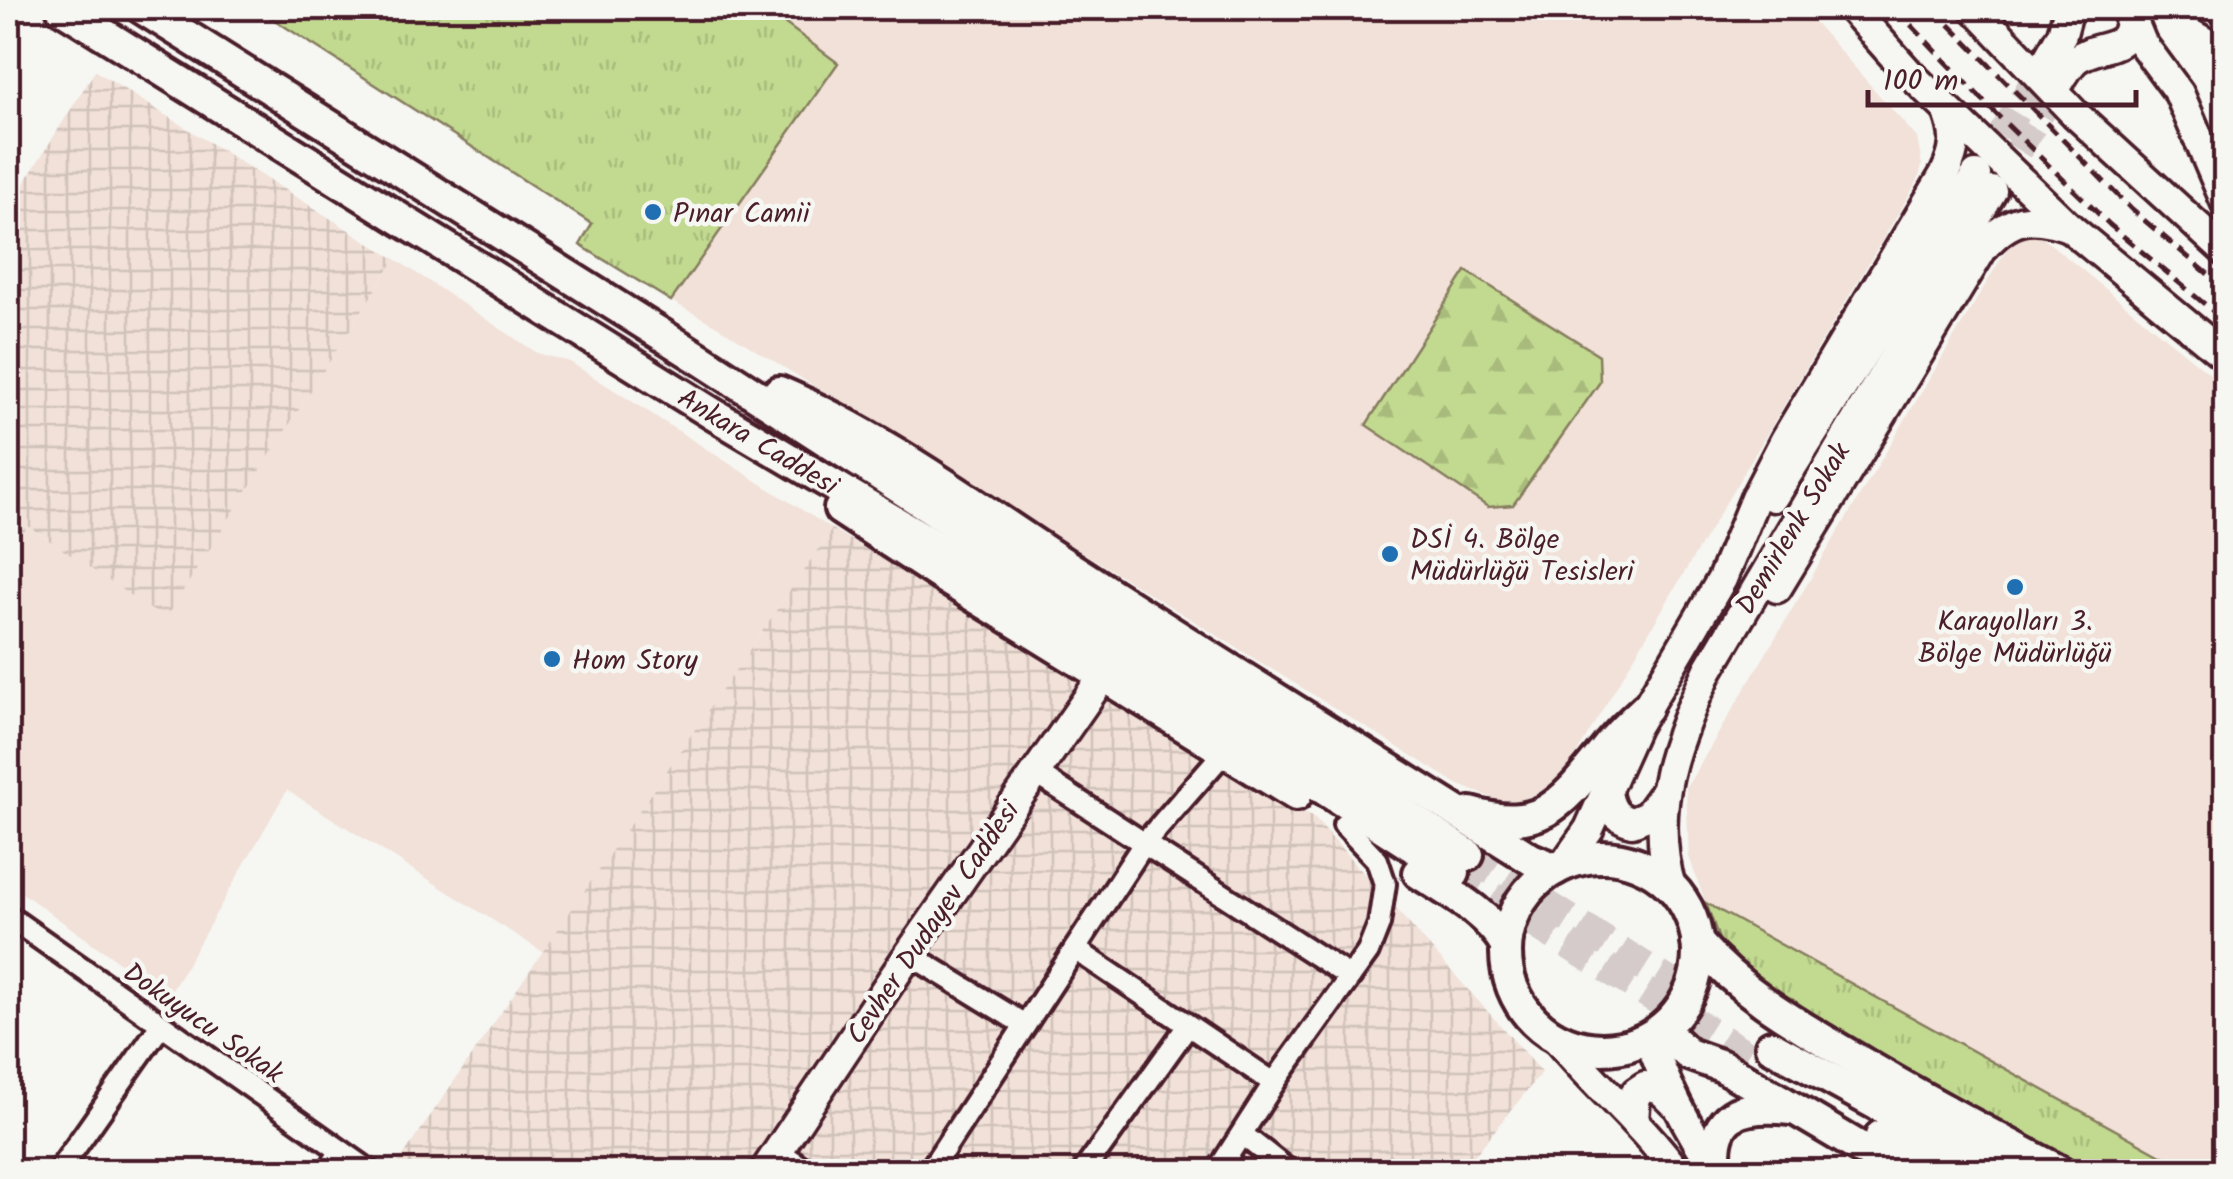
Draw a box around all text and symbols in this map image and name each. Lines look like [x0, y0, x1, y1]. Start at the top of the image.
scale bar [1868, 45, 2136, 107]
text: 100 m [1883, 58, 1958, 106]
place label: Pınar Camii [673, 192, 811, 237]
marker: Pınar Camii [642, 201, 664, 223]
street label: Ankara Caddesi [668, 377, 848, 509]
street label: Demirlenk Sokak [1725, 434, 1864, 624]
place label: DSİ 4. Bölge Müdürlüğü Tesisleri [1410, 518, 1635, 595]
marker: DSİ 4. Bölge Müdürlüğü Tesisleri [1379, 543, 1401, 565]
marker: Karayolları 3. Bölge Müdürlüğü [2004, 576, 2026, 598]
place label: Karayolları 3. Bölge Müdürlüğü [1918, 600, 2112, 677]
place label: Hom Story [572, 639, 699, 684]
marker: Hom Story [541, 648, 563, 670]
street label: Cevher Dudayev Caddesi [836, 791, 1033, 1054]
street label: Dokuyucu Sokak [113, 952, 293, 1097]

